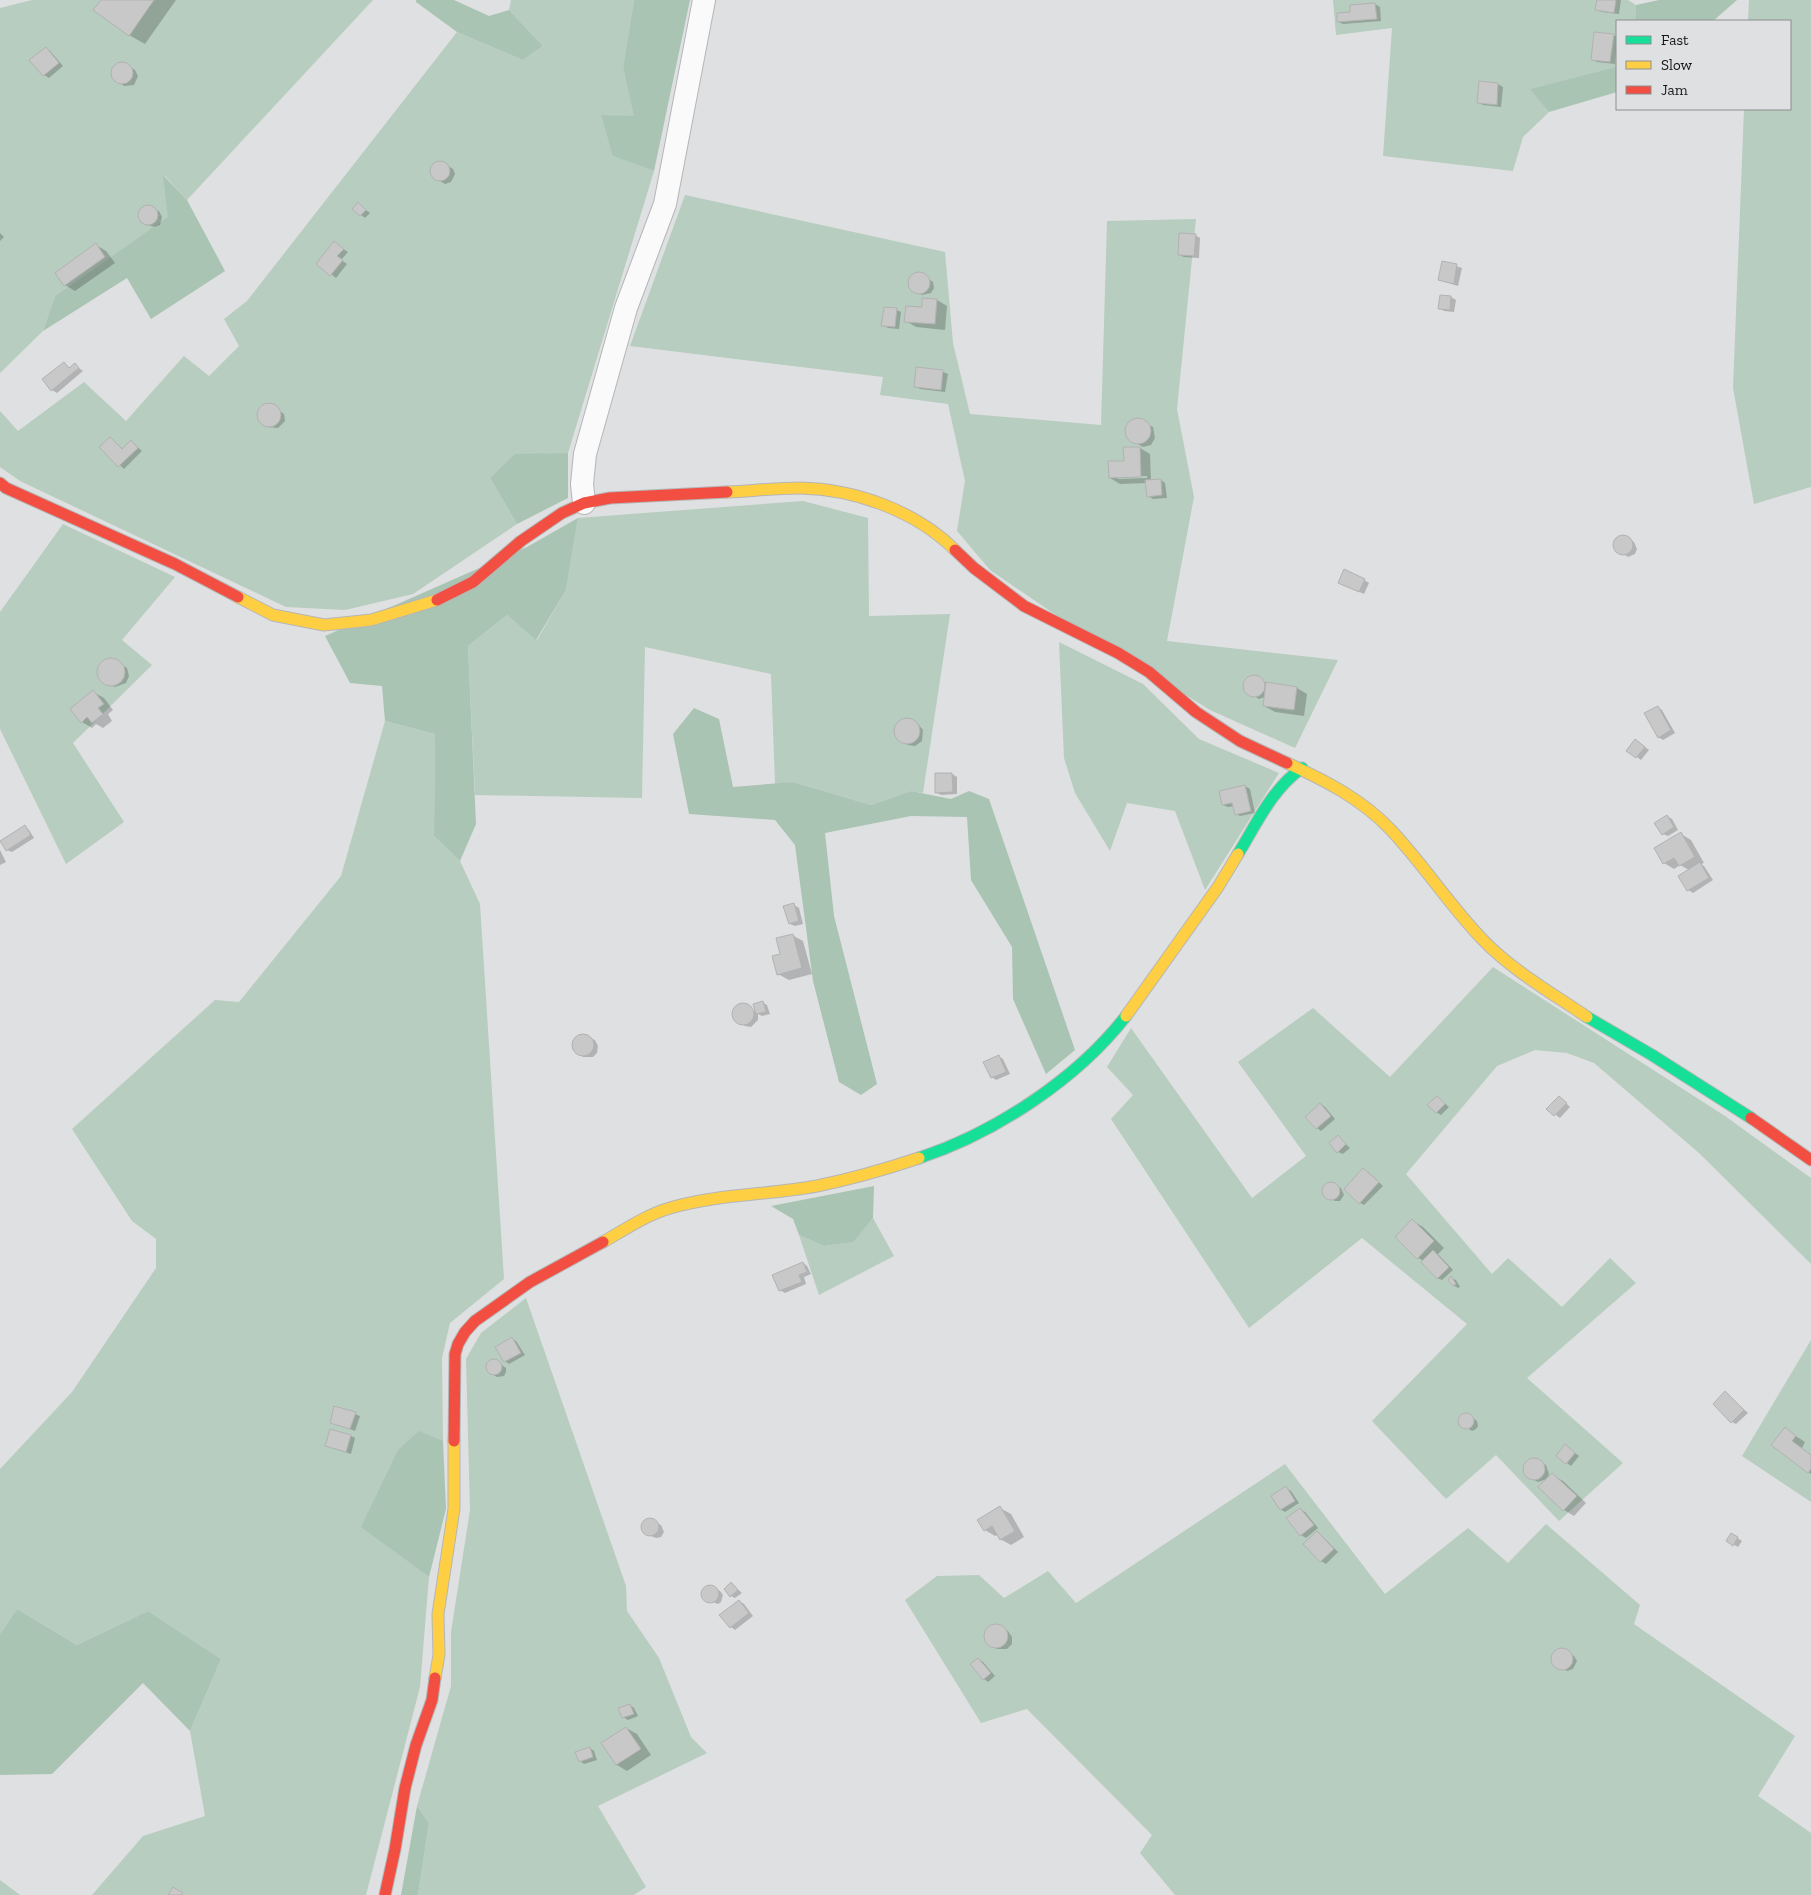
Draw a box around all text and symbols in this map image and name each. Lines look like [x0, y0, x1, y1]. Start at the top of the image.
legend [1616, 20, 1791, 110]
text: Fast [1661, 31, 1689, 49]
text: Slow [1661, 56, 1693, 74]
text: Jam [1661, 81, 1688, 99]

